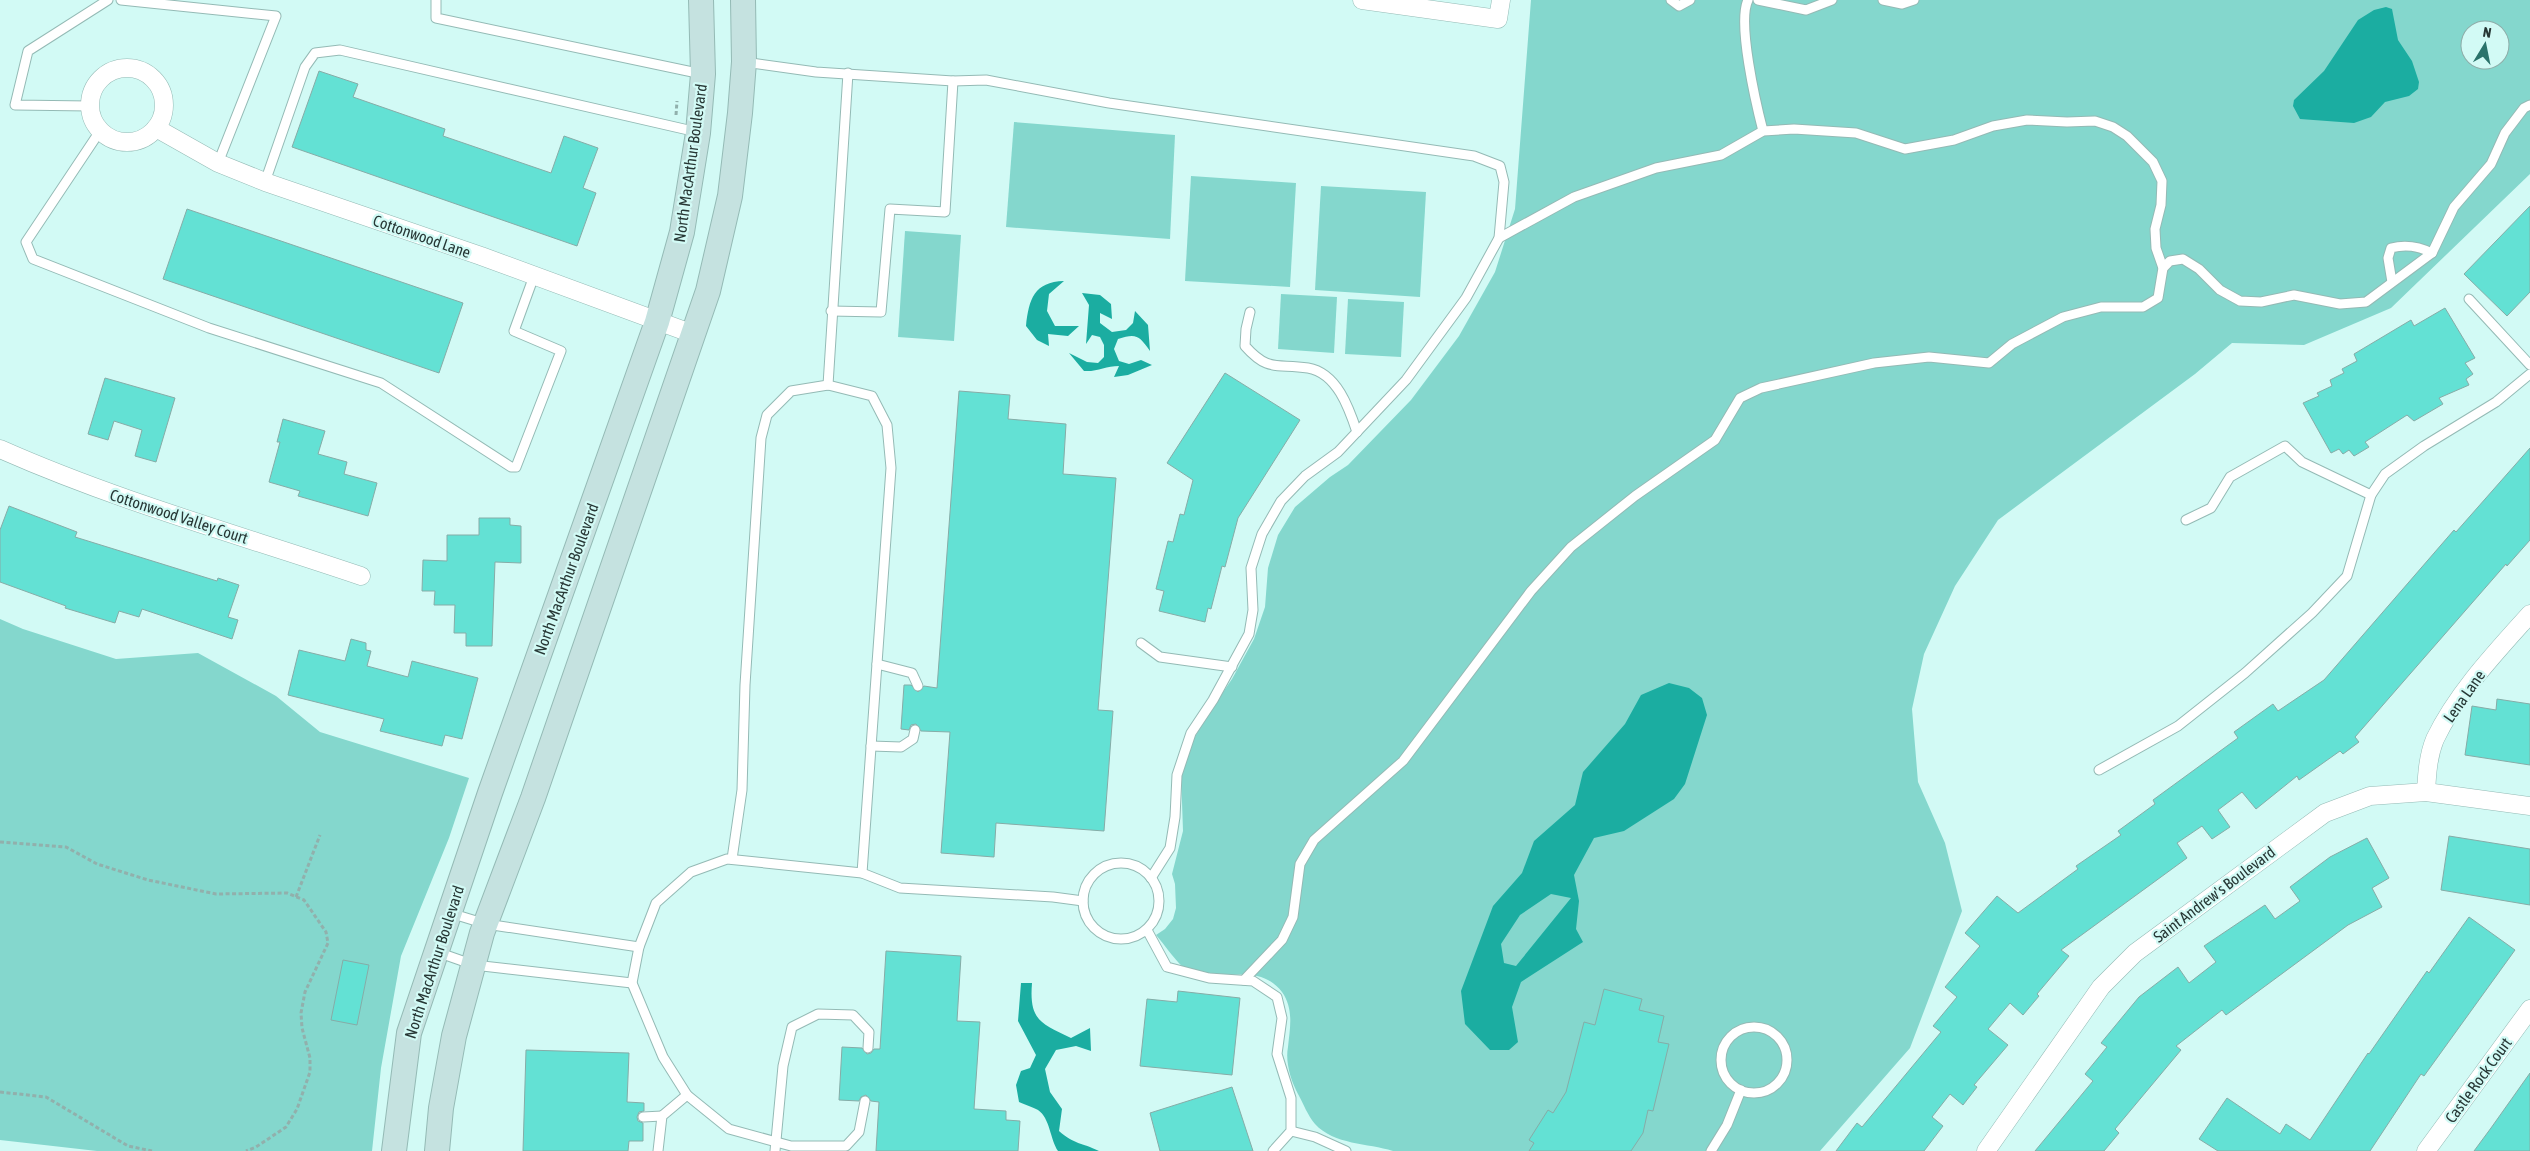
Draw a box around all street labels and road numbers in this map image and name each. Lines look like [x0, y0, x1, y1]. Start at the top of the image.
street label: North MacArthur Boulevard [670, 83, 710, 243]
street label: Cottonwood Lane [371, 211, 473, 261]
street label: Cottonwood Valley Court [107, 485, 251, 548]
street label: North MacArthur Boulevard [530, 501, 602, 657]
street label: Lena Lane [2440, 666, 2488, 726]
street label: Saint Andrew's Boulevard [2150, 842, 2278, 946]
street label: North MacArthur Boulevard [401, 883, 467, 1041]
street label: Castle Rock Court [2441, 1034, 2515, 1126]

